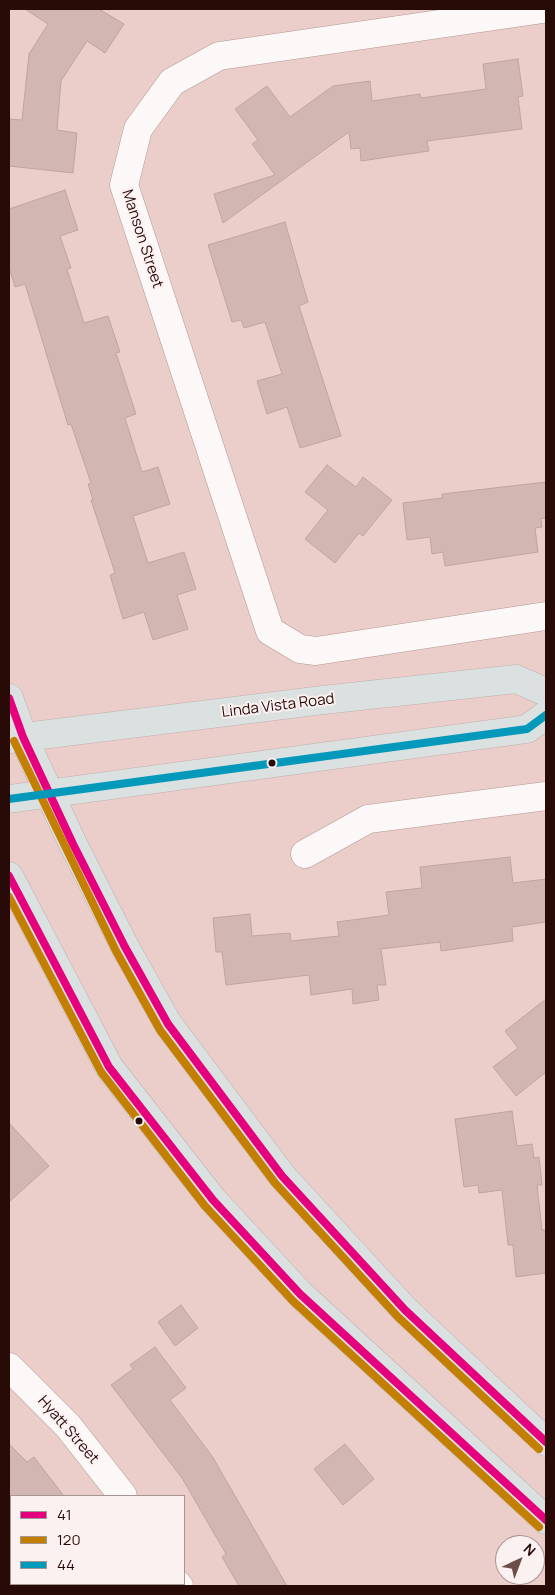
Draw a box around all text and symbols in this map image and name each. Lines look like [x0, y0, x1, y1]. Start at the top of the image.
street label: Manson Street [118, 187, 166, 291]
street label: Linda Vista Road [221, 690, 335, 722]
unlabelled marker [267, 758, 277, 768]
unlabelled marker [134, 1116, 144, 1126]
street label: Hyatt Street [34, 1392, 102, 1468]
legend [10, 1495, 185, 1585]
text: 41 [57, 1504, 72, 1525]
text: 120 [57, 1529, 81, 1550]
north arrow [495, 1535, 545, 1585]
text: N [520, 1539, 540, 1560]
text: 44 [57, 1554, 75, 1575]

